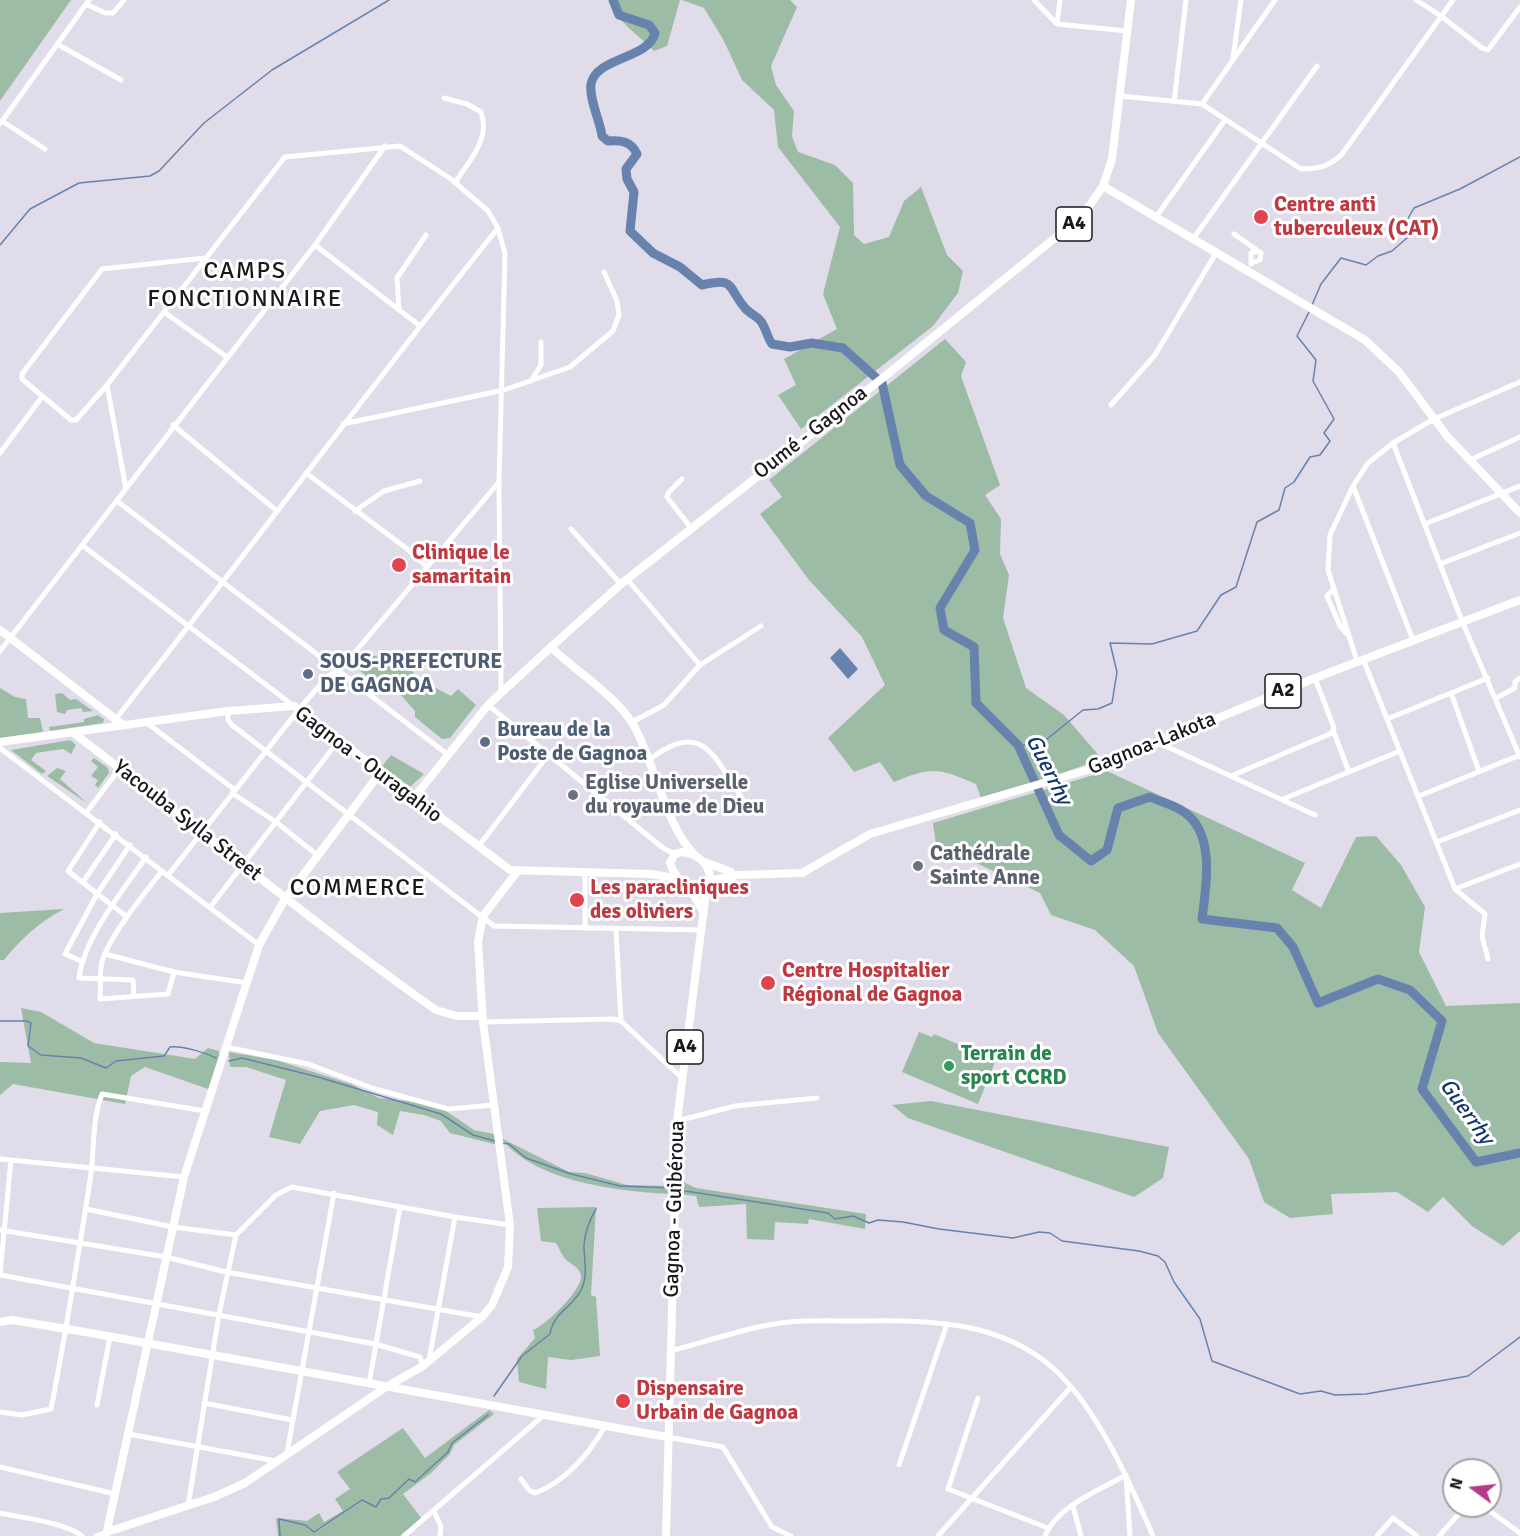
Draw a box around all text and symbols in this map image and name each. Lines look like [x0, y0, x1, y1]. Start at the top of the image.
place label: Centre anti tuberculeux (CAT) [1274, 192, 1439, 242]
road number: A4 [1056, 207, 1092, 241]
marker: Centre anti tuberculeux (CAT) [1252, 208, 1270, 226]
district label: CAMPS FONCTIONNAIRE [147, 258, 343, 314]
street label: Oumé - Gagnoa [749, 381, 873, 485]
place label: Clinique le samaritain [412, 540, 511, 590]
marker: Clinique le samaritain [390, 556, 408, 574]
place label: SOUS-PREFECTURE DE GAGNOA [320, 649, 502, 699]
marker: SOUS-PREFECTURE DE GAGNOA [301, 667, 315, 681]
road number: A2 [1265, 674, 1301, 708]
street label: Gagnoa - Ouragahio [289, 701, 447, 829]
street label: Gagnoa-Lakota [1084, 707, 1220, 781]
place label: Bureau de la Poste de Gagnoa [497, 717, 647, 767]
water label: Guerrhy [1019, 730, 1077, 810]
marker: Bureau de la Poste de Gagnoa [478, 735, 492, 749]
street label: Yacouba Sylla Street [108, 755, 266, 887]
place label: Eglise Universelle du royaume de Dieu [585, 770, 764, 820]
marker: Eglise Universelle du royaume de Dieu [566, 788, 580, 802]
place label: Cathédrale Sainte Anne [930, 841, 1040, 891]
marker: Cathédrale Sainte Anne [911, 859, 925, 873]
district label: COMMERCE [290, 875, 426, 903]
place label: Les paracliniques des oliviers [590, 875, 749, 925]
marker: Les paracliniques des oliviers [568, 891, 586, 909]
place label: Centre Hospitalier Régional de Gagnoa [782, 958, 962, 1008]
marker: Centre Hospitalier Régional de Gagnoa [759, 974, 777, 992]
road number: A4 [667, 1030, 703, 1064]
place label: Terrain de sport CCRD [961, 1041, 1067, 1091]
marker: Terrain de sport CCRD [942, 1059, 956, 1073]
water label: Guerrhy [1433, 1074, 1499, 1150]
street label: Gagnoa - Guibéroua [659, 1120, 691, 1298]
place label: Dispensaire Urbain de Gagnoa [636, 1376, 798, 1426]
marker: Dispensaire Urbain de Gagnoa [614, 1392, 632, 1410]
north arrow [1442, 1458, 1502, 1518]
text: N [1445, 1476, 1468, 1492]

